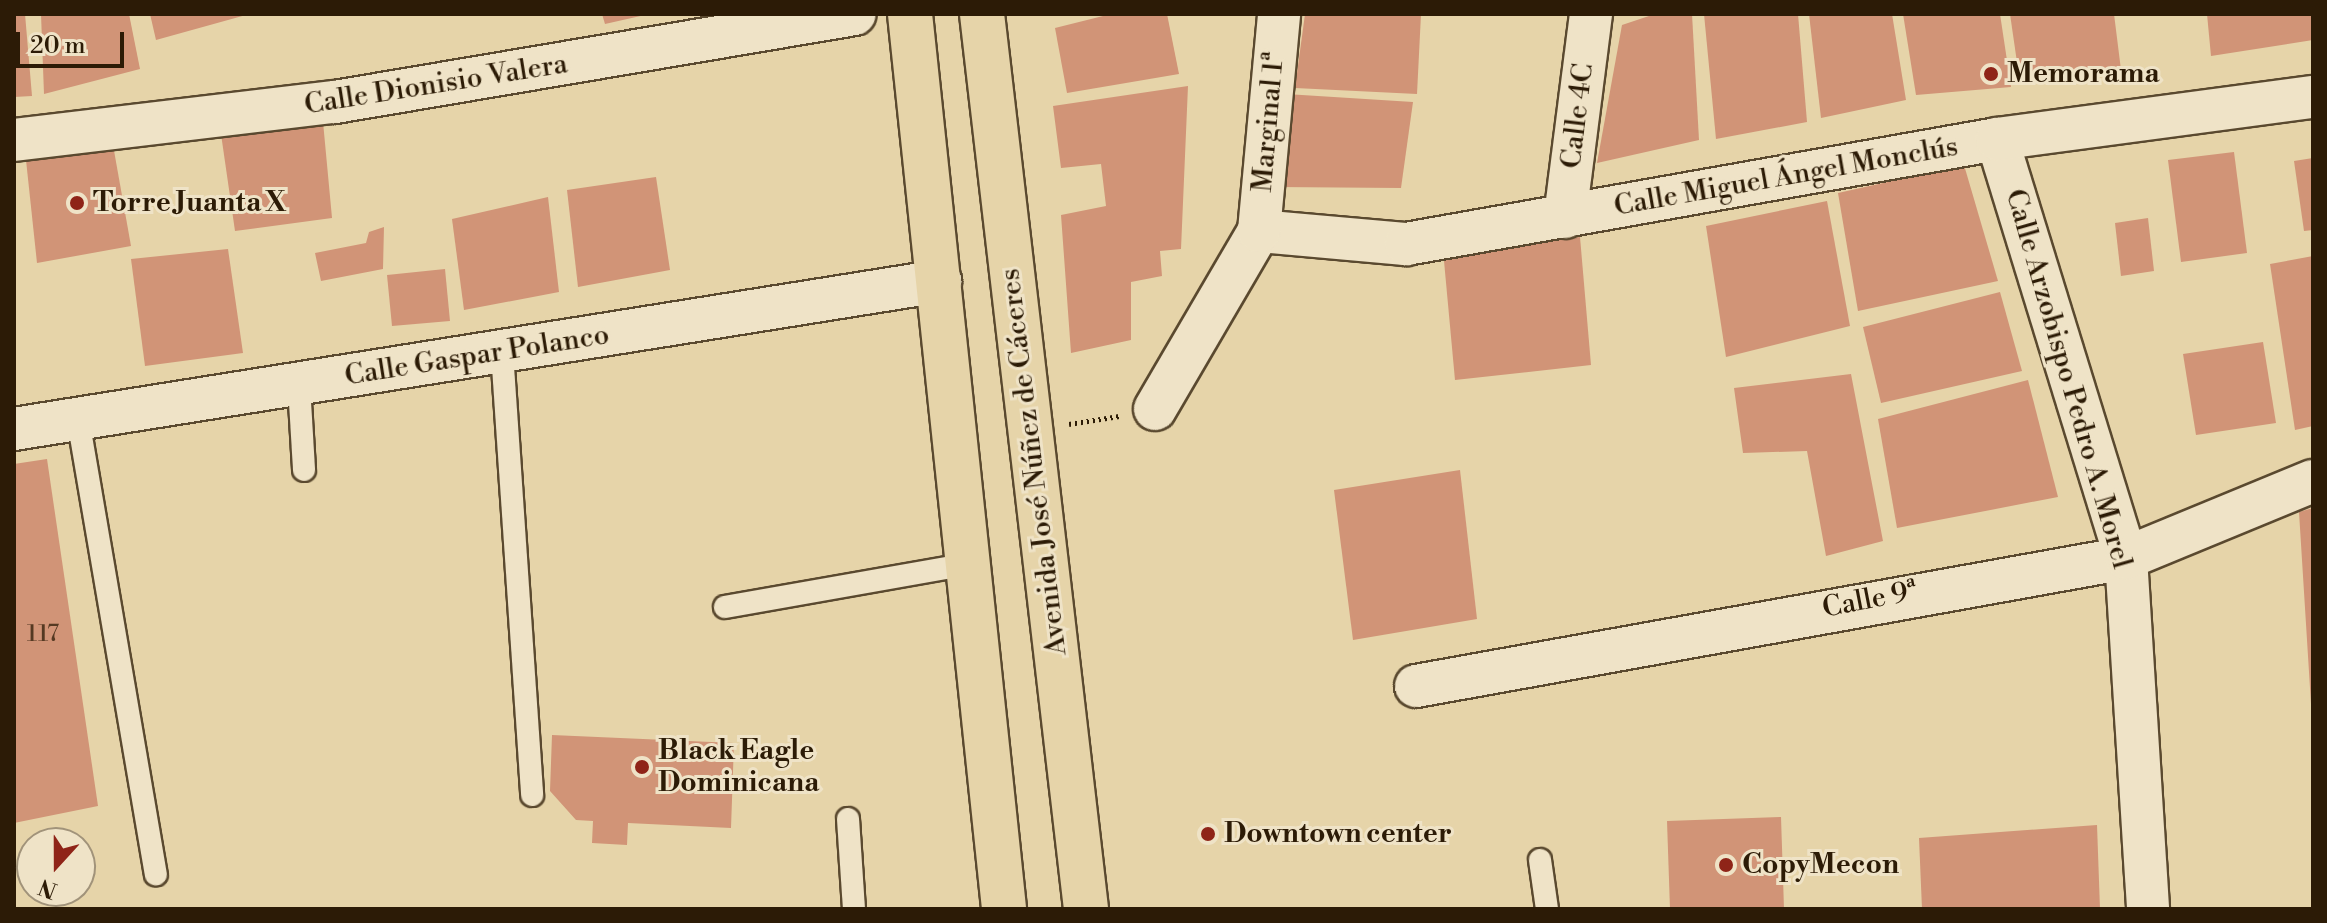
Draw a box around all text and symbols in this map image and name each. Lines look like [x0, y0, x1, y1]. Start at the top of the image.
scale bar [20, 16, 128, 66]
text: 20 m [30, 31, 86, 61]
street label: Calle Dionisio Valera [302, 48, 570, 122]
street label: Marginal 1ª [1246, 50, 1292, 194]
place label: Memorama [2007, 57, 2160, 91]
street label: Calle 4C [1555, 61, 1601, 171]
marker: Memorama [1982, 65, 2000, 83]
street label: Calle Miguel Ángel Monclús [1612, 130, 1960, 224]
street label: Calle Arzobispo Pedro A. Morel [1998, 185, 2138, 573]
place label: Torre Juanta X [93, 186, 286, 220]
marker: Torre Juanta X [68, 194, 86, 212]
street label: Avenida José Núñez de Cáceres [994, 267, 1074, 657]
street label: Calle Gaspar Polanco [342, 319, 612, 393]
street label: Calle 9ª [1820, 574, 1920, 626]
house number: 117 [27, 621, 59, 649]
place label: Black Eagle Dominicana [658, 734, 819, 800]
marker: Black Eagle Dominicana [633, 758, 651, 776]
place label: Downtown center [1224, 817, 1452, 851]
marker: Downtown center [1199, 825, 1217, 843]
north arrow [16, 827, 96, 907]
place label: CopyMecon [1742, 848, 1899, 882]
marker: CopyMecon [1717, 856, 1735, 874]
text: N [35, 872, 61, 904]

